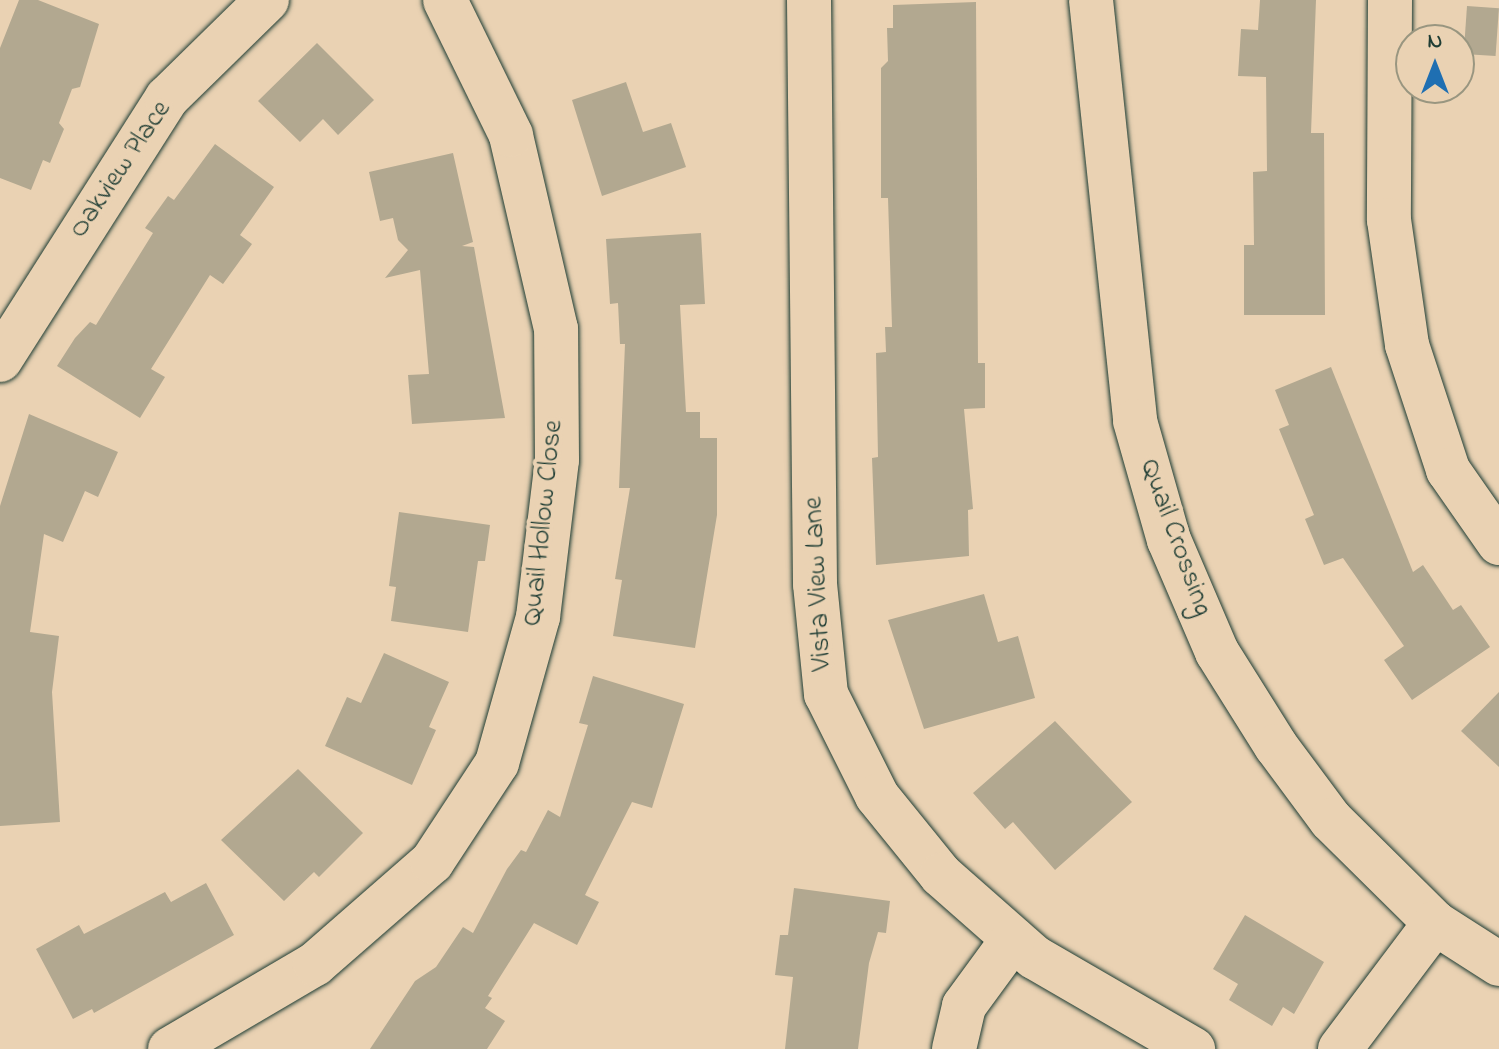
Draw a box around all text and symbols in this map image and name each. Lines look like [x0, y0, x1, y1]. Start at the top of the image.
north arrow [1395, 24, 1475, 104]
text: N [1428, 26, 1442, 58]
street label: Oakview Place [63, 95, 179, 245]
street label: Quail Hollow Close [516, 419, 572, 627]
street label: Quail Crossing [1131, 455, 1219, 621]
street label: Vista View Lane [798, 496, 840, 672]

